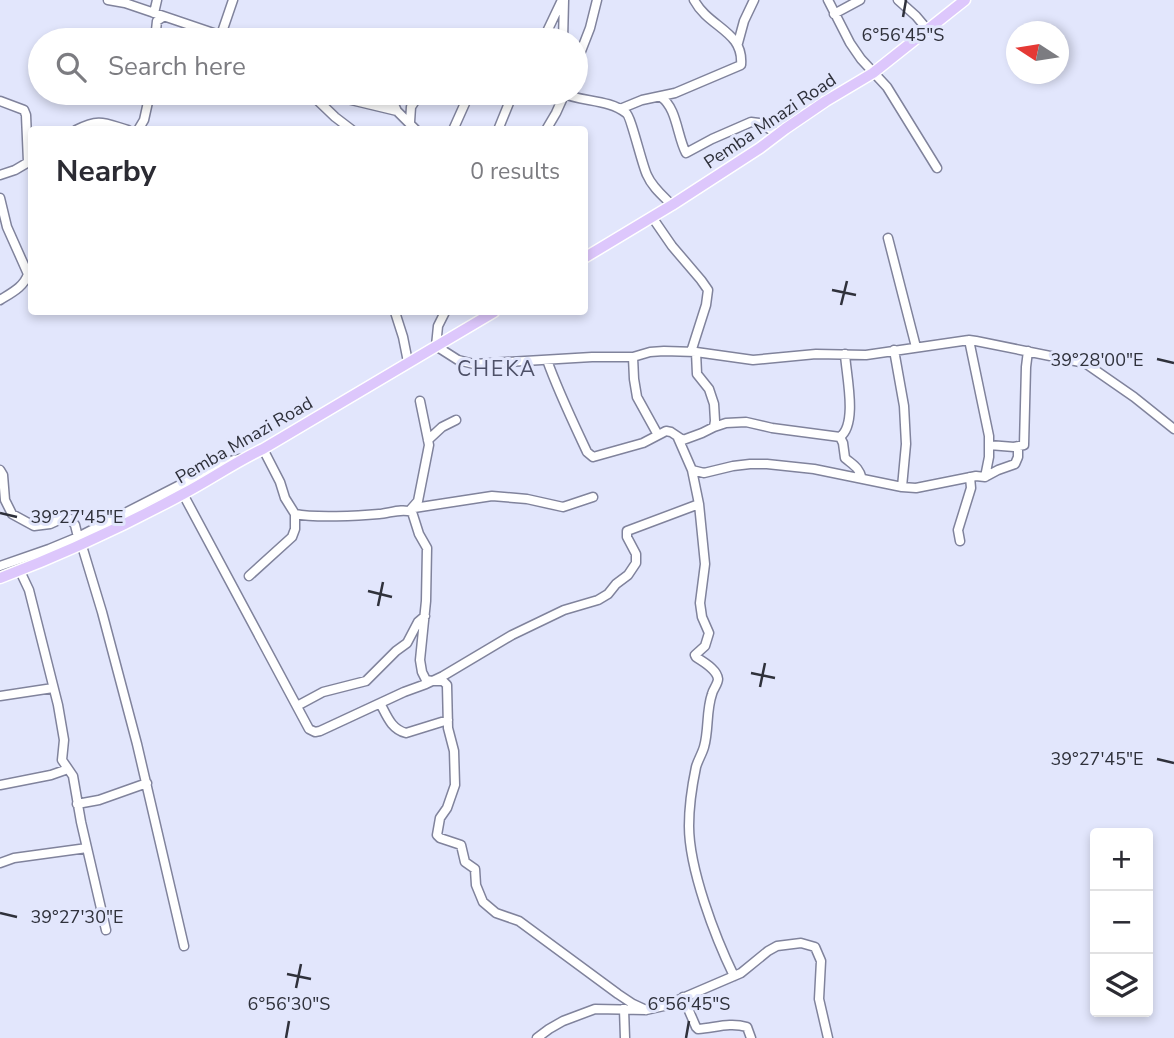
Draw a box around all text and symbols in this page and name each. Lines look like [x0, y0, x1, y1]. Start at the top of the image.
north arrow [1006, 21, 1069, 84]
text: 6°56'45"S [862, 23, 944, 47]
search box [28, 28, 588, 105]
icon: search [52, 48, 90, 86]
text: Search here [108, 49, 246, 84]
street label: Pemba Mnazi Road [699, 68, 841, 174]
text: Nearby [56, 151, 156, 192]
text: 0 results [470, 156, 560, 187]
text: 39°28'00"E [1051, 348, 1144, 372]
district label: CHEKA [457, 355, 537, 383]
street label: Pemba Mnazi Road [171, 391, 317, 489]
text: 39°27'45"E [31, 505, 124, 529]
text: 39°27'45"E [1051, 747, 1144, 771]
map controls [1090, 828, 1153, 1017]
button: + [1090, 828, 1153, 891]
button: − [1090, 891, 1153, 954]
text: 39°27'30"E [31, 905, 124, 929]
button: layers [1090, 954, 1153, 1017]
text: 6°56'30"S [248, 992, 330, 1016]
text: 6°56'45"S [648, 992, 730, 1016]

